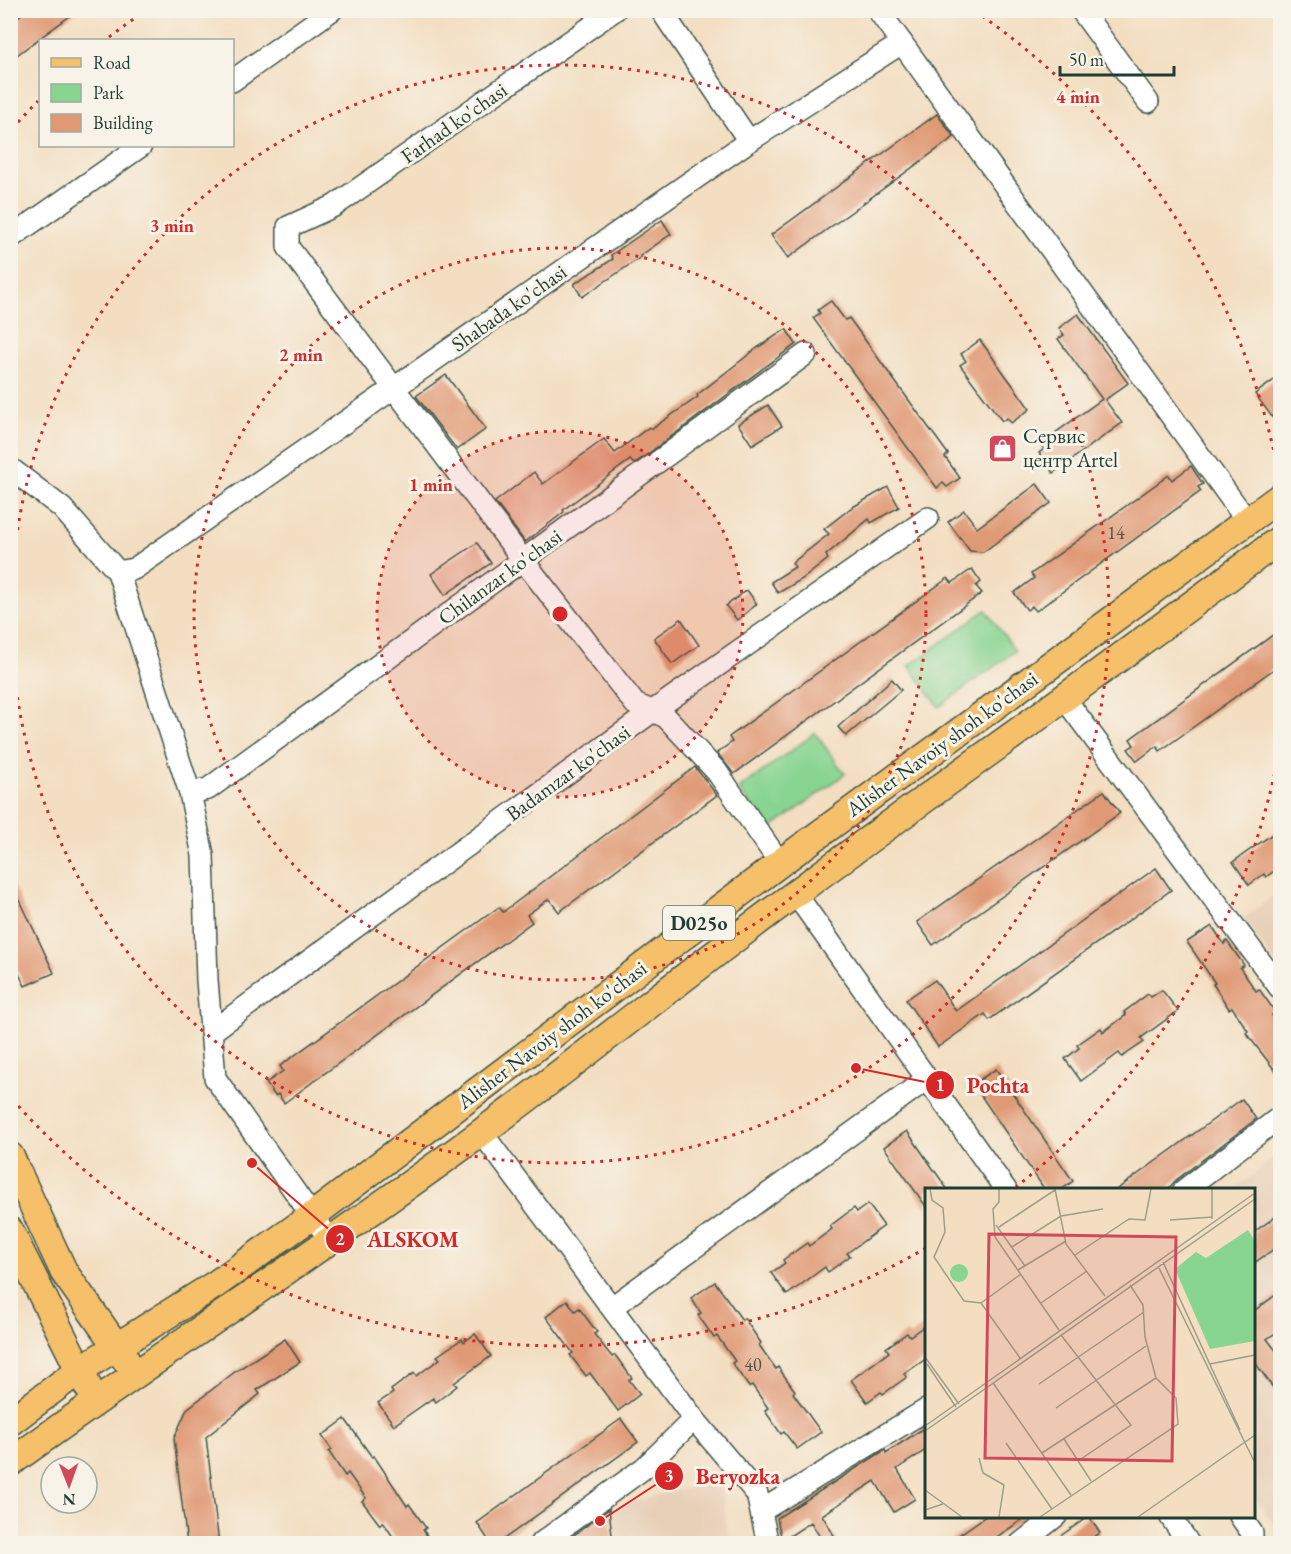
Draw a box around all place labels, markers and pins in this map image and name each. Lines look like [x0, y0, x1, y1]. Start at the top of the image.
place label: Сервис центр Artel [1023, 422, 1118, 473]
shop icon: Сервис центр Artel [986, 432, 1018, 464]
centre of rings [550, 604, 570, 624]
callout: Pochta [925, 1065, 1042, 1105]
callout: ALSKOM [325, 1219, 471, 1259]
callout: Beryozka [654, 1456, 792, 1496]

